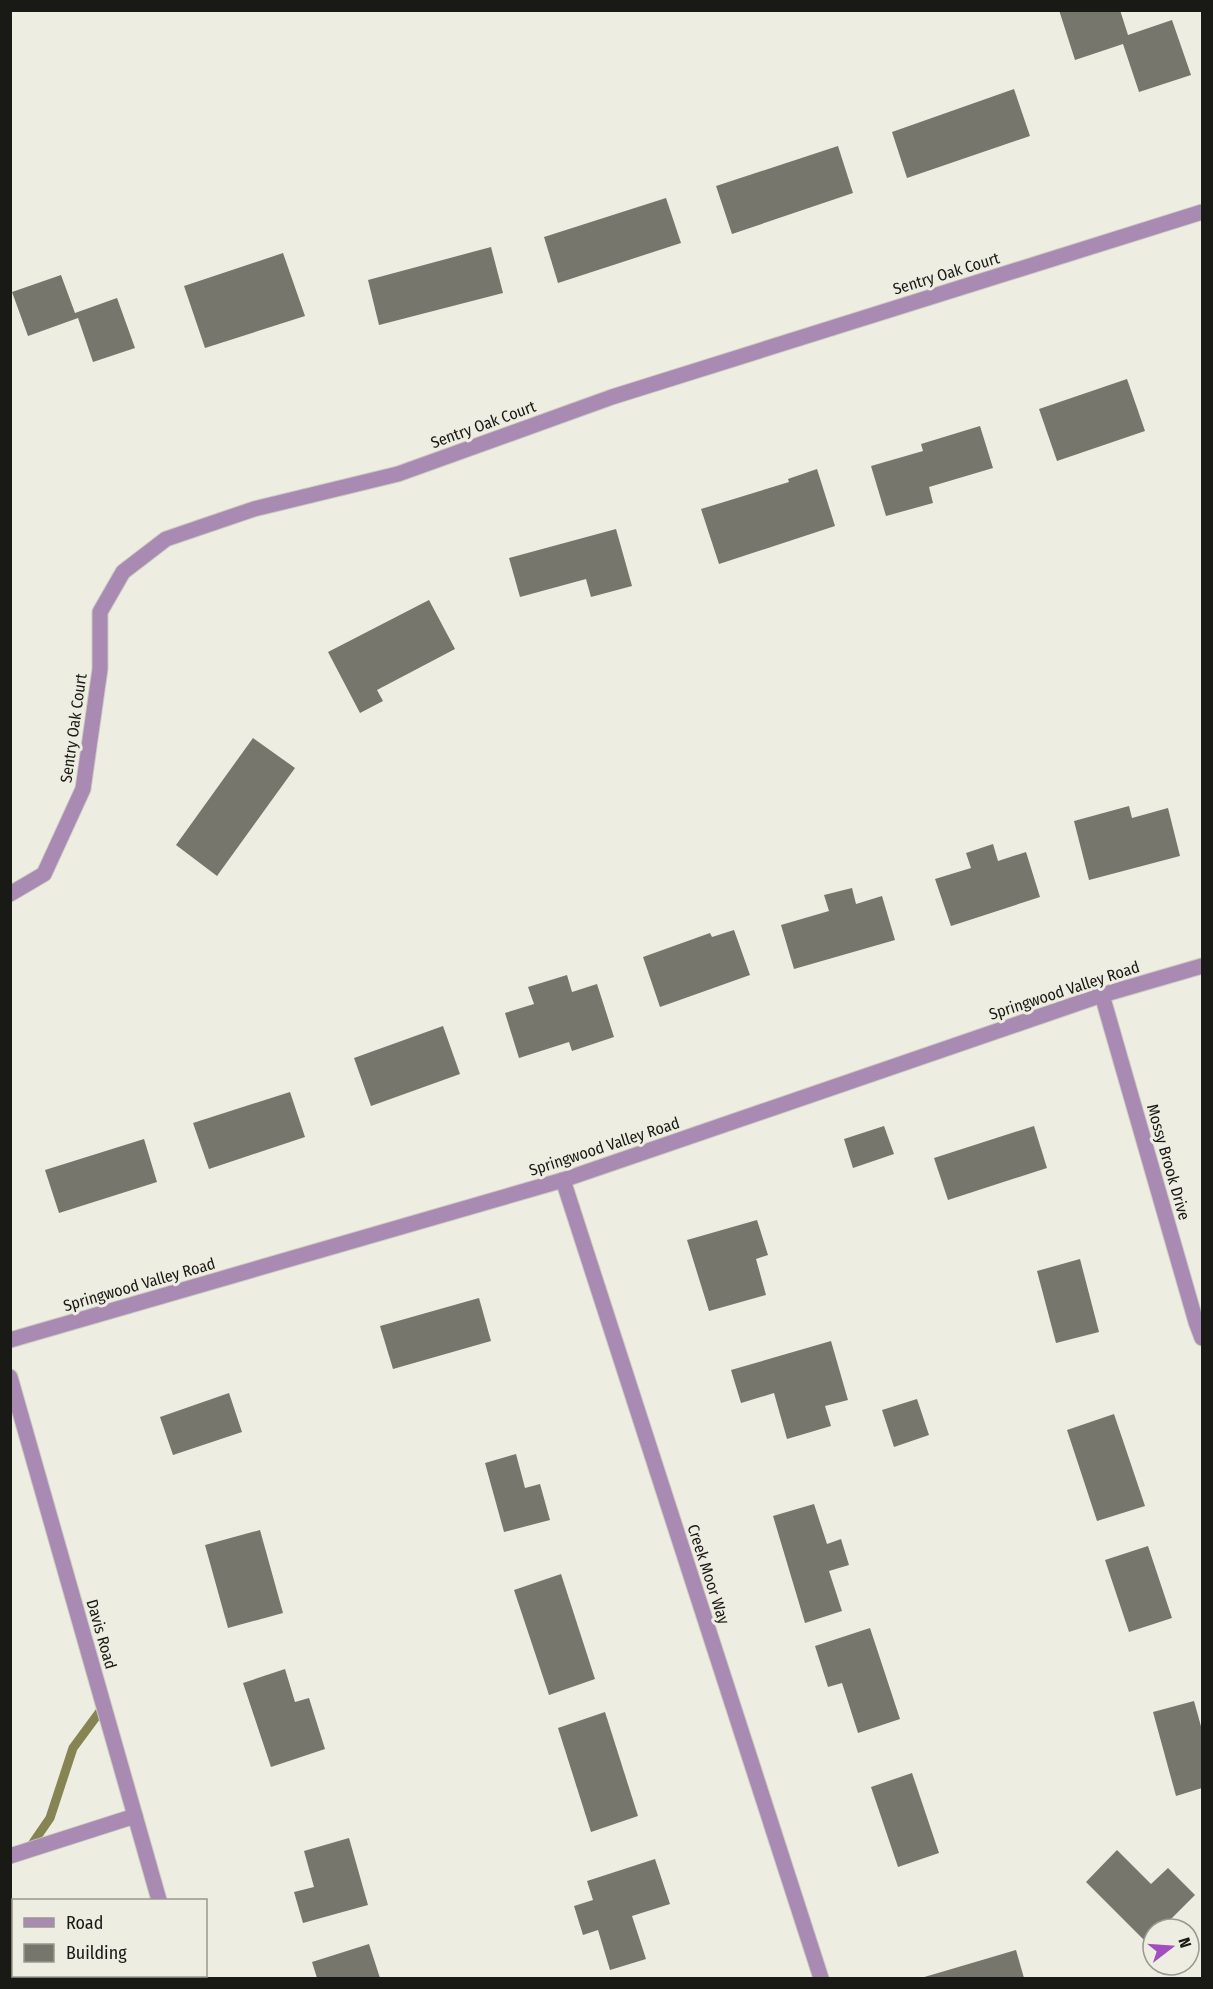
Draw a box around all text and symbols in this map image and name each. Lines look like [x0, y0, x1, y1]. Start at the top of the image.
street label: Sentry Oak Court [891, 248, 1002, 299]
street label: Sentry Oak Court [428, 396, 539, 452]
street label: Sentry Oak Court [56, 671, 91, 784]
street label: Springwood Valley Road [987, 957, 1142, 1024]
street label: Mossy Brook Drive [1143, 1102, 1194, 1222]
street label: Springwood Valley Road [527, 1113, 682, 1180]
street label: Springwood Valley Road [61, 1254, 217, 1315]
street label: Creek Moor Way [683, 1522, 734, 1627]
street label: Davis Road [83, 1597, 121, 1671]
legend [12, 1899, 207, 1977]
text: Road [66, 1912, 103, 1934]
north arrow [1141, 1917, 1201, 1977]
text: N [1174, 1935, 1195, 1950]
text: Building [66, 1942, 127, 1964]

